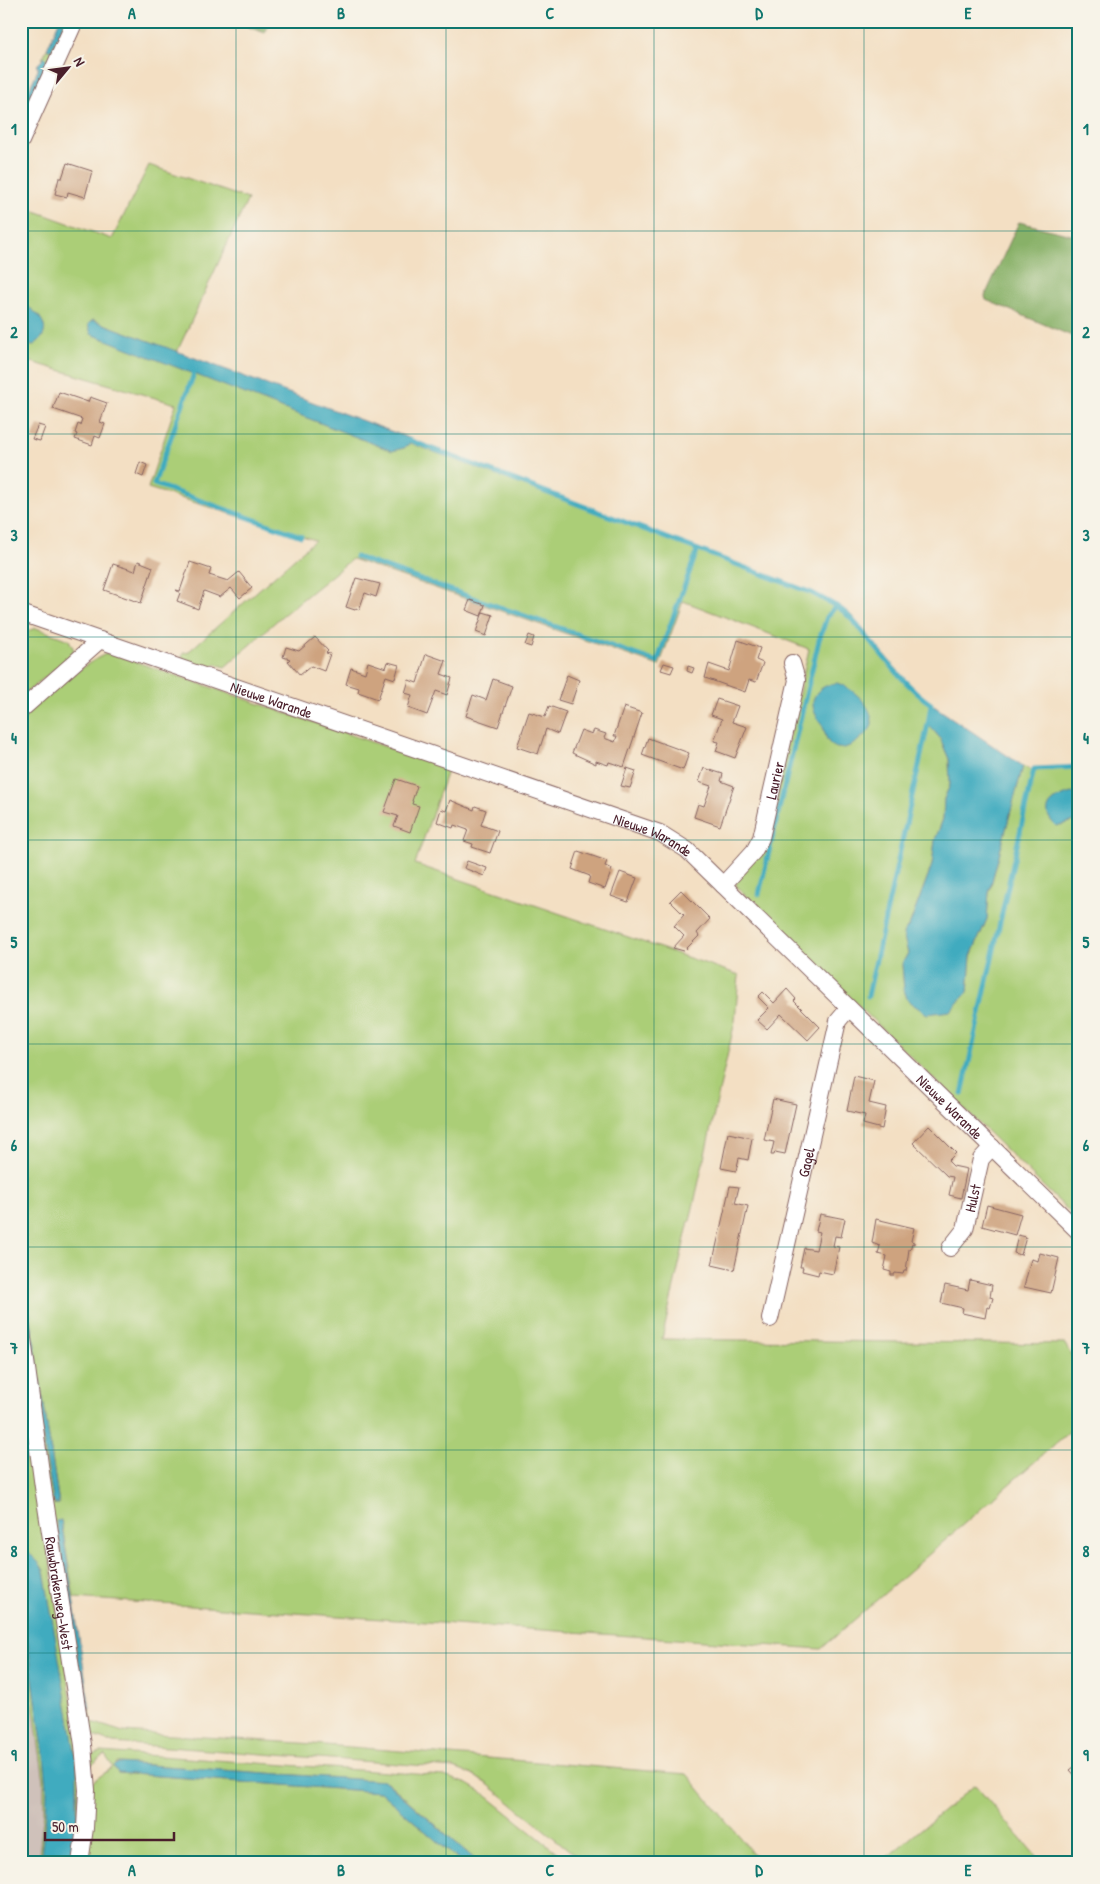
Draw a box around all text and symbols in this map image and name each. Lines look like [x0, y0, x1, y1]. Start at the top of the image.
text: A [128, 2, 136, 24]
text: B [337, 2, 345, 24]
text: C [546, 2, 555, 24]
text: D [755, 2, 763, 24]
text: E [964, 2, 972, 24]
north arrow [42, 42, 92, 92]
text: N [70, 54, 90, 70]
text: 1 [11, 118, 17, 140]
text: 1 [1083, 118, 1089, 140]
text: 2 [10, 321, 18, 343]
text: 2 [1082, 321, 1090, 343]
text: 3 [10, 524, 18, 546]
text: 3 [1082, 524, 1090, 546]
street label: Nieuwe Warande [228, 675, 315, 723]
text: 4 [11, 727, 17, 749]
text: 4 [1083, 727, 1089, 749]
street label: Laurier [760, 759, 789, 801]
street label: Nieuwe Warande [611, 807, 698, 861]
text: 5 [11, 931, 18, 953]
text: 5 [1083, 931, 1090, 953]
street label: Nieuwe Warande [912, 1069, 988, 1144]
text: 6 [11, 1134, 18, 1156]
text: 6 [1083, 1134, 1090, 1156]
street label: Gagel [792, 1145, 819, 1179]
street label: Hulst [959, 1181, 986, 1214]
text: 7 [9, 1337, 18, 1359]
text: 7 [1081, 1337, 1090, 1359]
street label: Rauwbrakenweg-West [40, 1535, 79, 1652]
text: 8 [11, 1540, 18, 1562]
text: 8 [1083, 1540, 1090, 1562]
text: 9 [11, 1744, 17, 1766]
text: 9 [1083, 1744, 1089, 1766]
scale bar [45, 1809, 174, 1841]
text: 50 m [52, 1816, 79, 1837]
text: A [128, 1859, 136, 1881]
text: B [337, 1859, 345, 1881]
text: C [546, 1859, 555, 1881]
text: D [755, 1859, 763, 1881]
text: E [964, 1859, 972, 1881]

